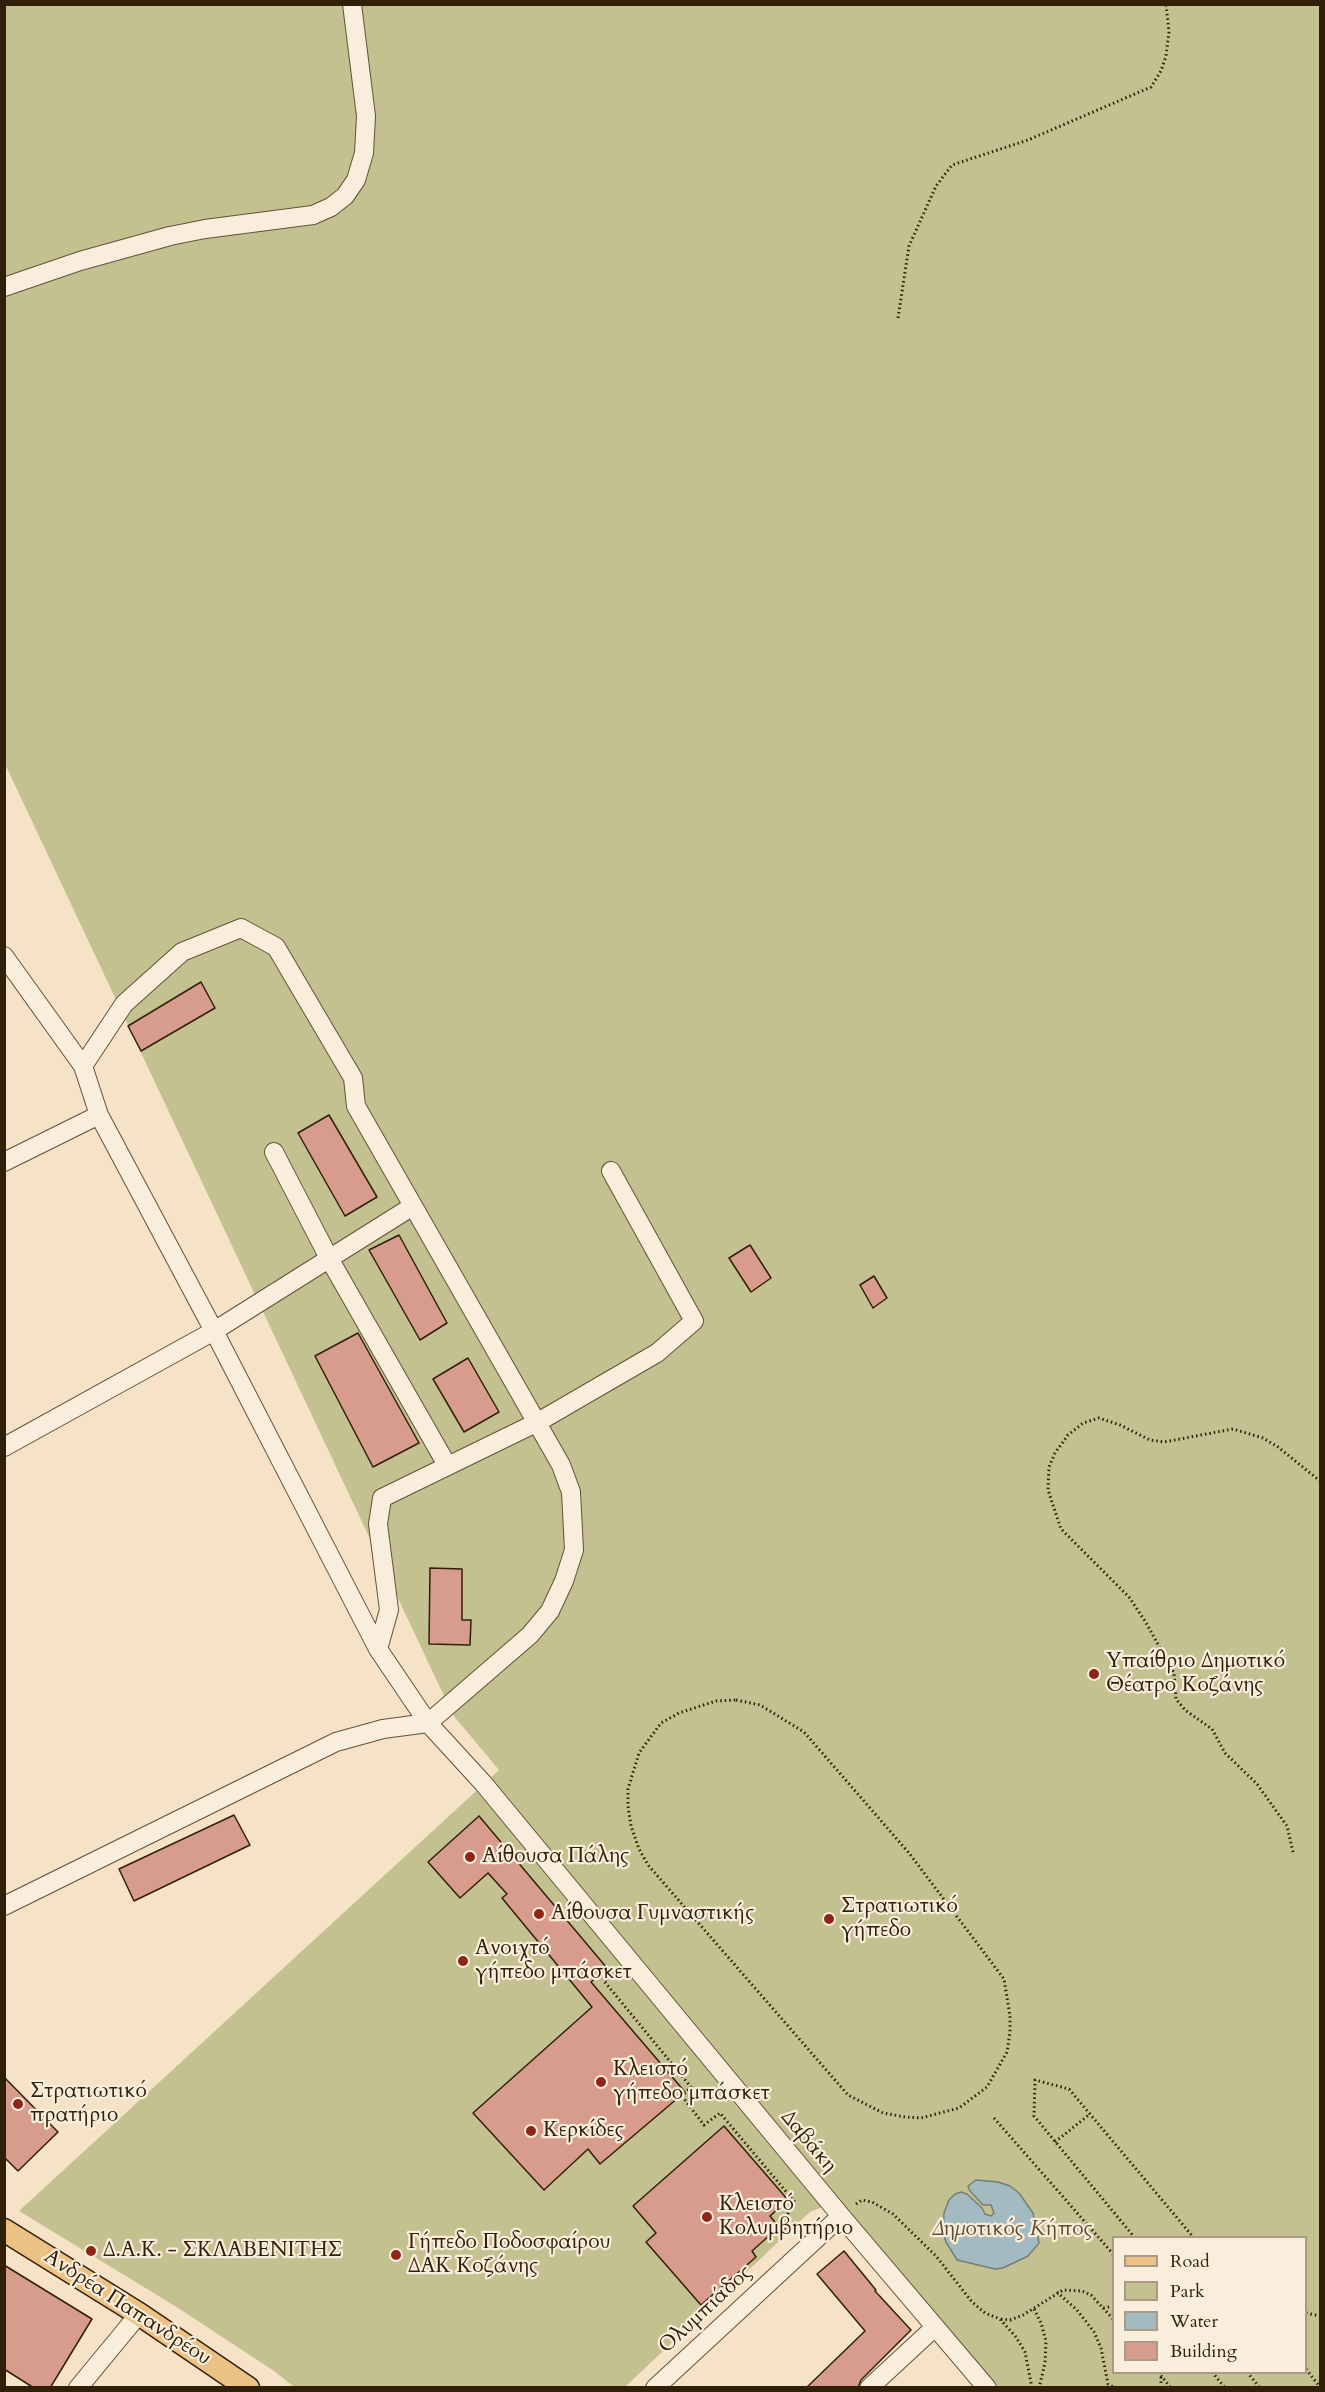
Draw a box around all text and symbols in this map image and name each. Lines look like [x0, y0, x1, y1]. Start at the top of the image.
place label: Υπαίθριο Δημοτικό Θέατρο Κοζάνης [1106, 1649, 1285, 1699]
marker: Υπαίθριο Δημοτικό Θέατρο Κοζάνης [1087, 1667, 1101, 1681]
place label: Αίθουσα Πάλης [482, 1844, 629, 1870]
marker: Αίθουσα Πάλης [463, 1850, 477, 1864]
place label: Στρατιωτικό γήπεδο [841, 1894, 958, 1944]
place label: Αίθουσα Γυμναστικής [551, 1901, 754, 1927]
marker: Αίθουσα Γυμναστικής [532, 1907, 546, 1921]
marker: Στρατιωτικό γήπεδο [822, 1912, 836, 1926]
place label: Ανοιχτό γήπεδο μπάσκετ [475, 1936, 632, 1986]
marker: Ανοιχτό γήπεδο μπάσκετ [456, 1954, 470, 1968]
place label: Κλειστό γήπεδο μπάσκετ [613, 2057, 770, 2107]
marker: Κλειστό γήπεδο μπάσκετ [594, 2075, 608, 2089]
place label: Στρατιωτικό πρατήριο [30, 2079, 147, 2129]
marker: Στρατιωτικό πρατήριο [11, 2097, 25, 2111]
street label: Δαβάκη [775, 2106, 841, 2178]
place label: Κερκίδες [543, 2118, 624, 2144]
marker: Κερκίδες [524, 2124, 538, 2138]
place label: Κλειστό Κολυμβητήριο [719, 2192, 853, 2242]
marker: Κλειστό Κολυμβητήριο [700, 2210, 714, 2224]
park label: Δημοτικός Κήπος [931, 2217, 1093, 2243]
place label: Γήπεδο Ποδοσφαίρου ΔΑΚ Κοζάνης [408, 2230, 611, 2280]
legend [1112, 2236, 1307, 2374]
place label: Δ.Α.Κ. - ΣΚΛΑΒΕΝΙΤΗΣ [103, 2238, 342, 2264]
marker: Δ.Α.Κ. - ΣΚΛΑΒΕΝΙΤΗΣ [84, 2244, 98, 2258]
street label: Ανδρέα Παπανδρέου [39, 2245, 215, 2371]
marker: Γήπεδο Ποδοσφαίρου ΔΑΚ Κοζάνης [389, 2248, 403, 2262]
text: Road [1170, 2249, 1210, 2274]
street label: Ολυμπιάδος [654, 2260, 758, 2360]
text: Park [1170, 2279, 1205, 2304]
text: Water [1170, 2309, 1218, 2334]
text: Building [1170, 2339, 1237, 2364]

